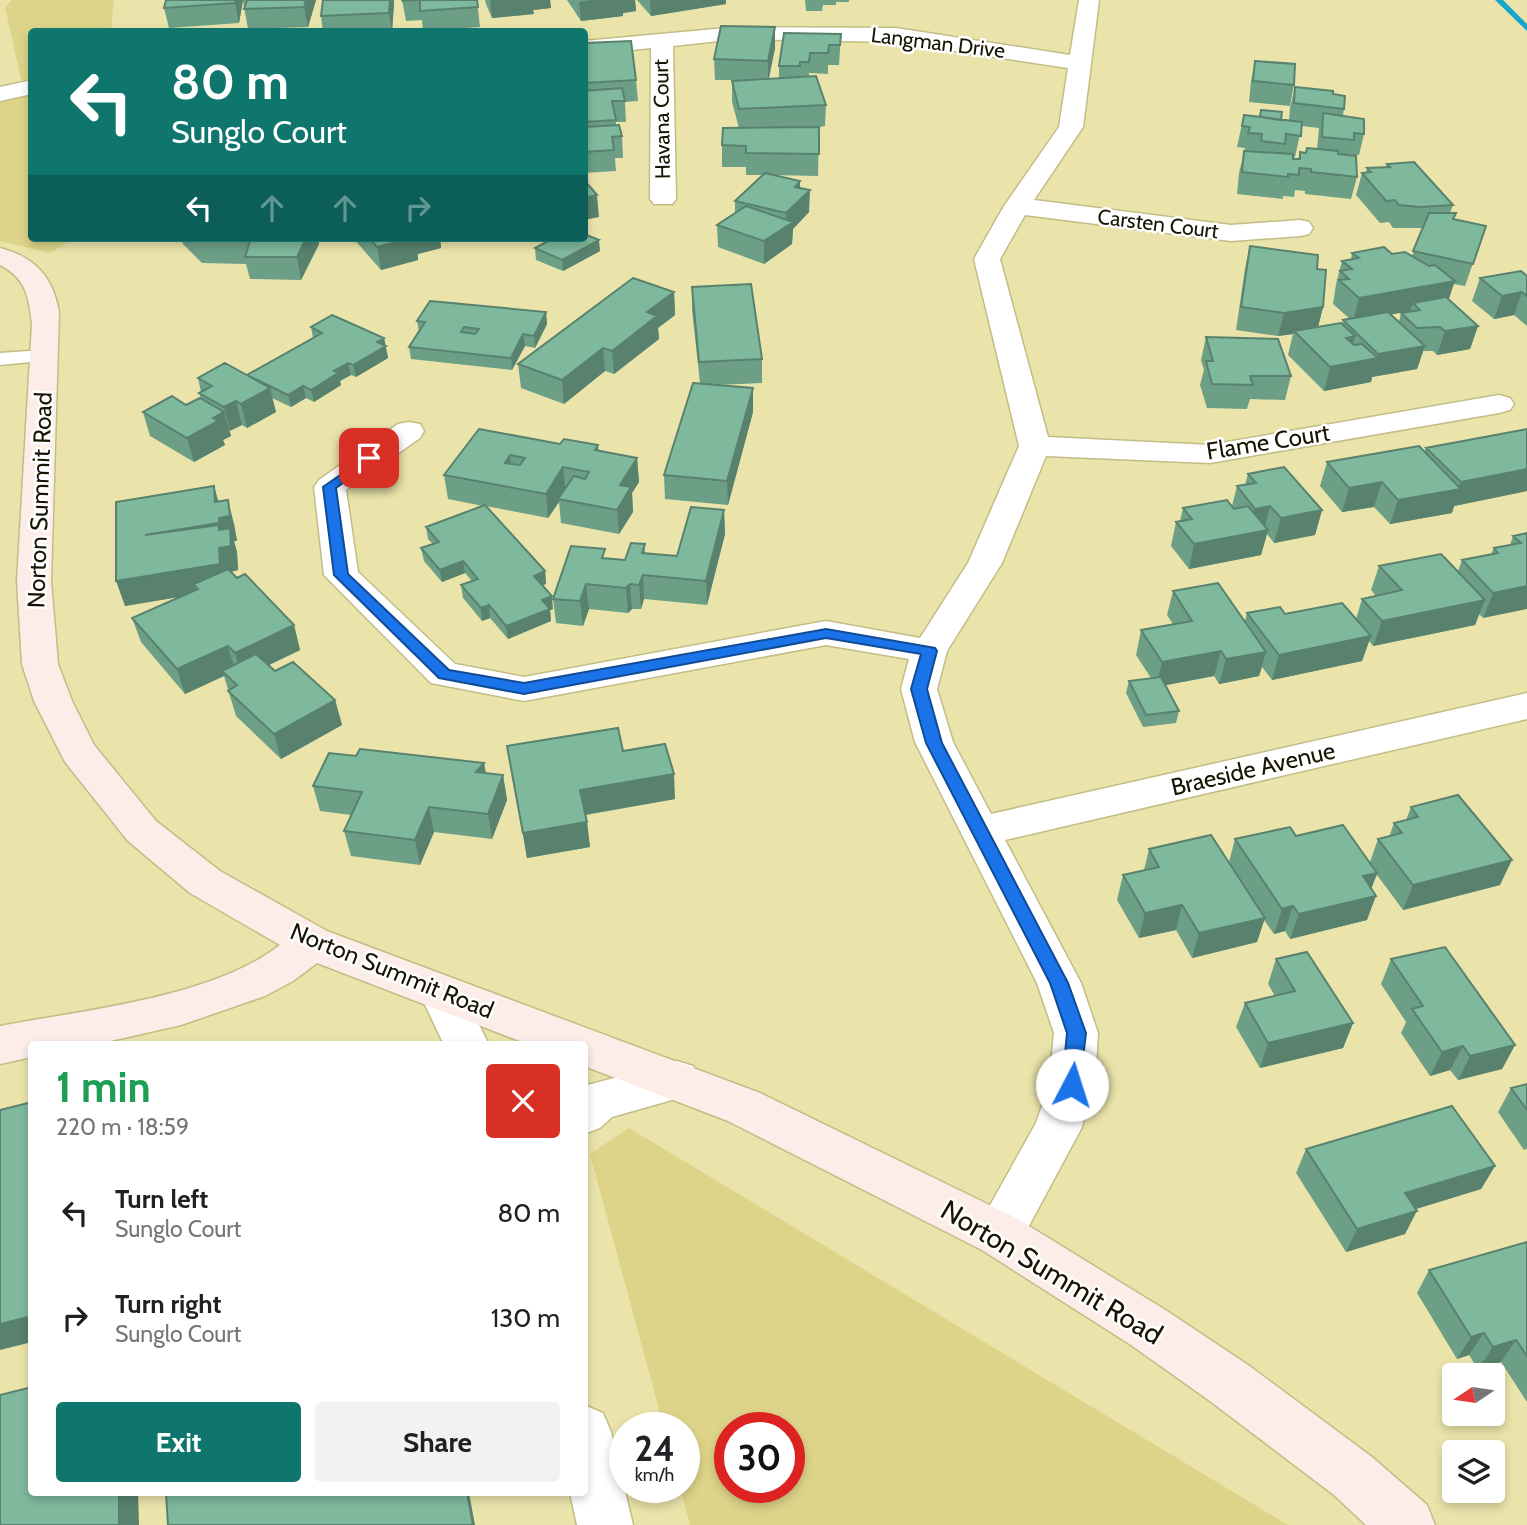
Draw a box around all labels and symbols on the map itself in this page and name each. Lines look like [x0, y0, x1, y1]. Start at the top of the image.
street label: Langman Drive [870, 22, 1007, 63]
street label: Havana Court [648, 59, 675, 179]
street label: Carsten Court [1096, 204, 1220, 243]
street label: Norton Summit Road [21, 391, 58, 609]
street label: Flame Court [1204, 417, 1332, 466]
pin [339, 428, 399, 488]
street label: Braeside Avenue [1168, 736, 1338, 801]
street label: Norton Summit Road [286, 917, 498, 1025]
position arrow [1035, 1048, 1109, 1122]
street label: Norton Summit Road [935, 1192, 1169, 1352]
north arrow [1442, 1363, 1505, 1426]
speed limit sign: 30 [714, 1412, 805, 1503]

